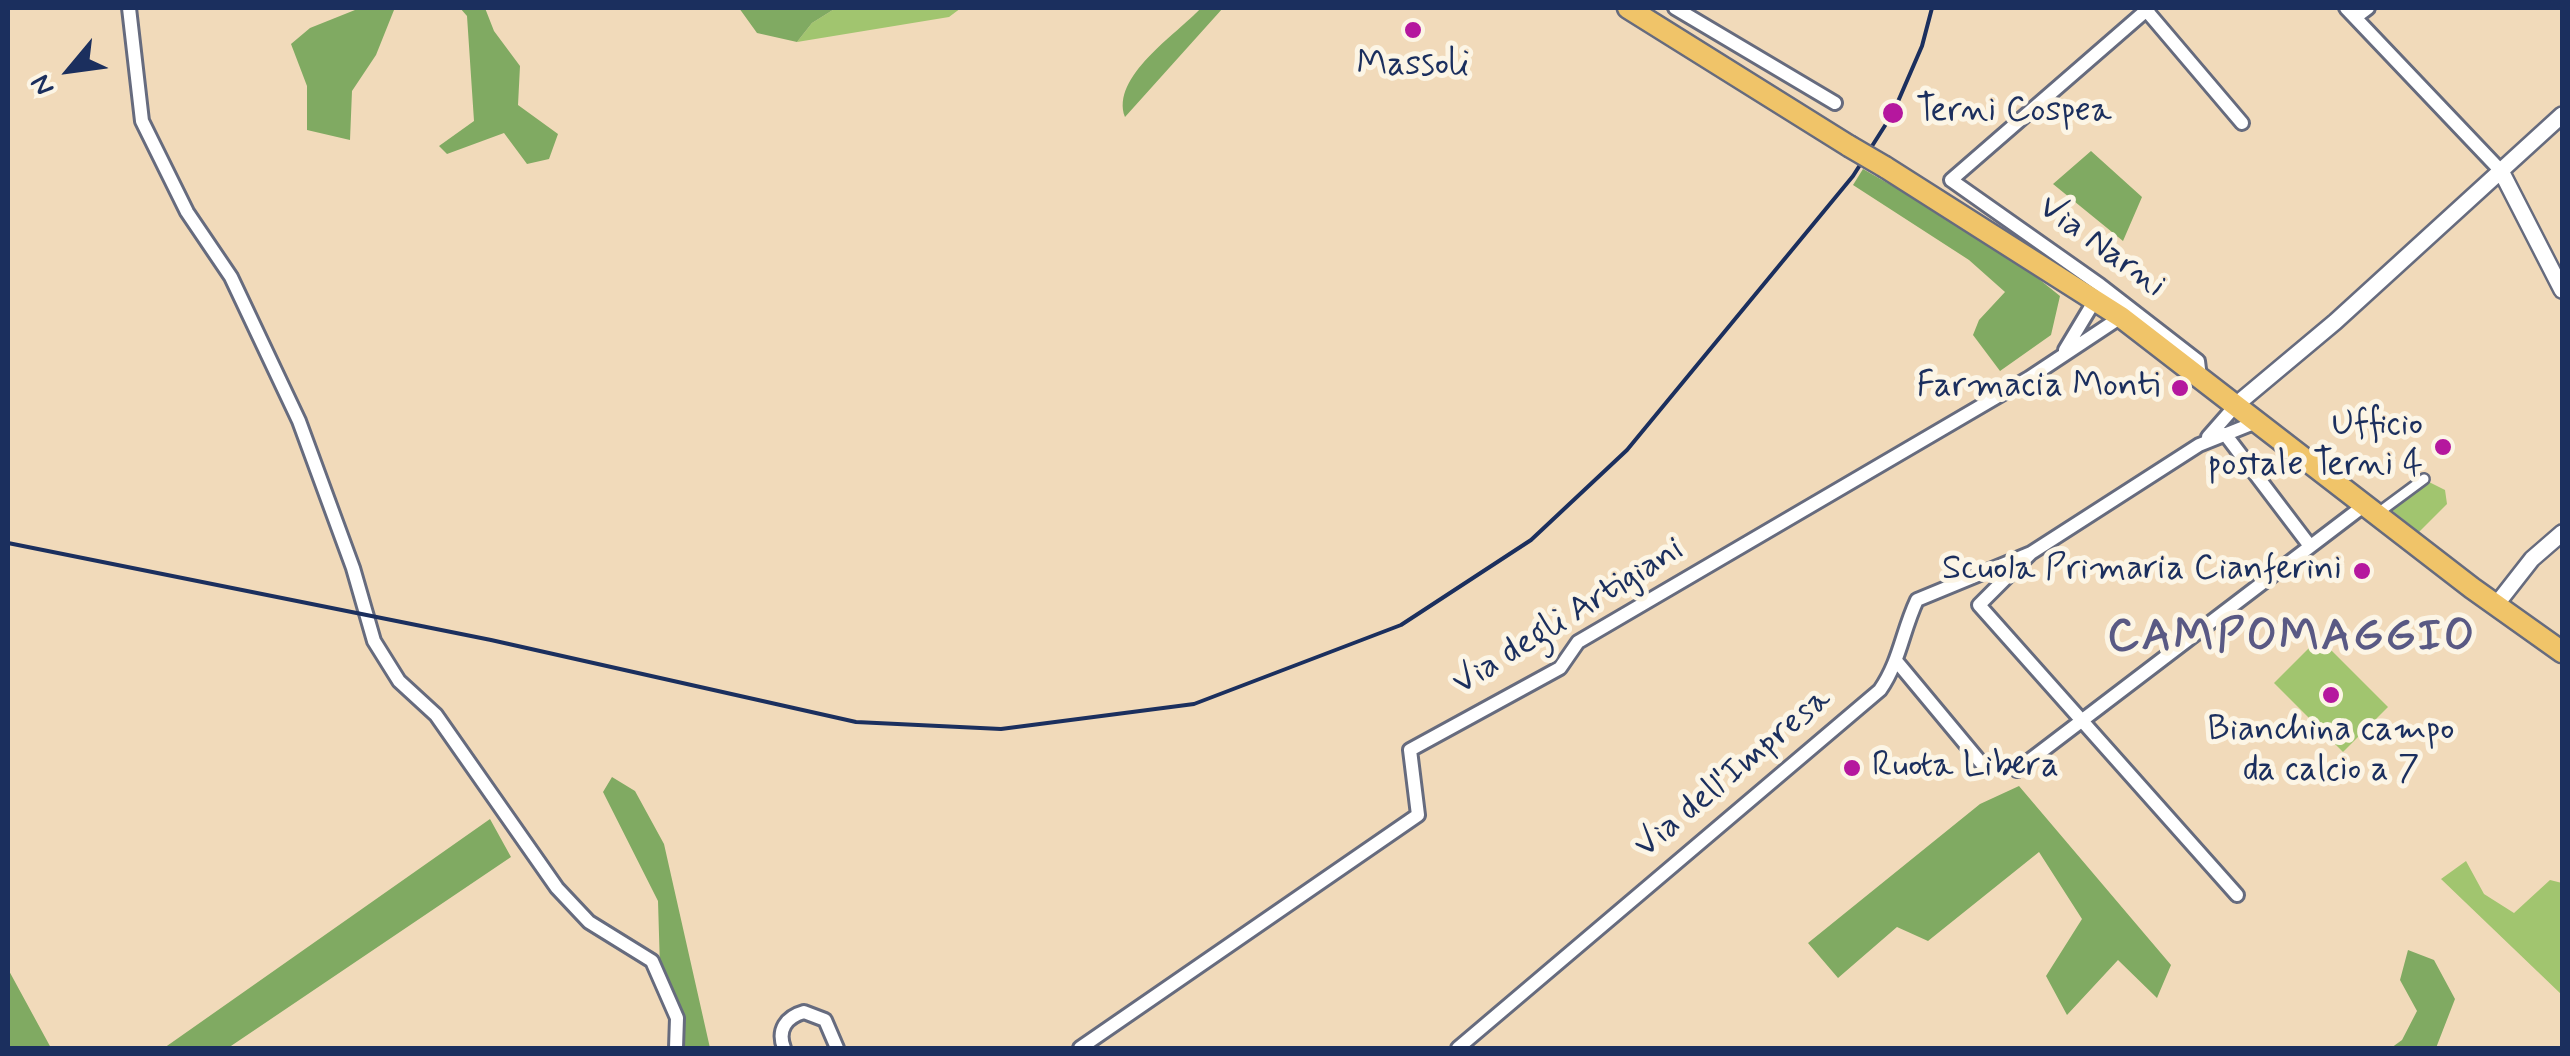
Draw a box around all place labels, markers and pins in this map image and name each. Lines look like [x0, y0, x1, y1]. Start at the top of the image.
marker: Massoli [1402, 19, 1424, 41]
place label: Massoli [1357, 46, 1469, 88]
place label: Terni Cospea [1916, 92, 2112, 134]
marker: Terni Cospea [1880, 100, 1906, 126]
place label: Farmacia Monti [1917, 367, 2160, 409]
marker: Farmacia Monti [2169, 377, 2191, 399]
place label: Ufficio postale Terni 4 [2207, 406, 2423, 488]
marker: Ufficio postale Terni 4 [2432, 436, 2454, 458]
place label: Scuola Primaria Cianferini [1942, 550, 2342, 592]
marker: Scuola Primaria Cianferini [2351, 560, 2373, 582]
marker: Bianchina campo da calcio a 7 [2320, 684, 2342, 706]
place label: Bianchina campo da calcio a 7 [2208, 711, 2454, 793]
place label: Ruota Libera [1872, 747, 2059, 789]
marker: Ruota Libera [1841, 757, 1863, 779]

